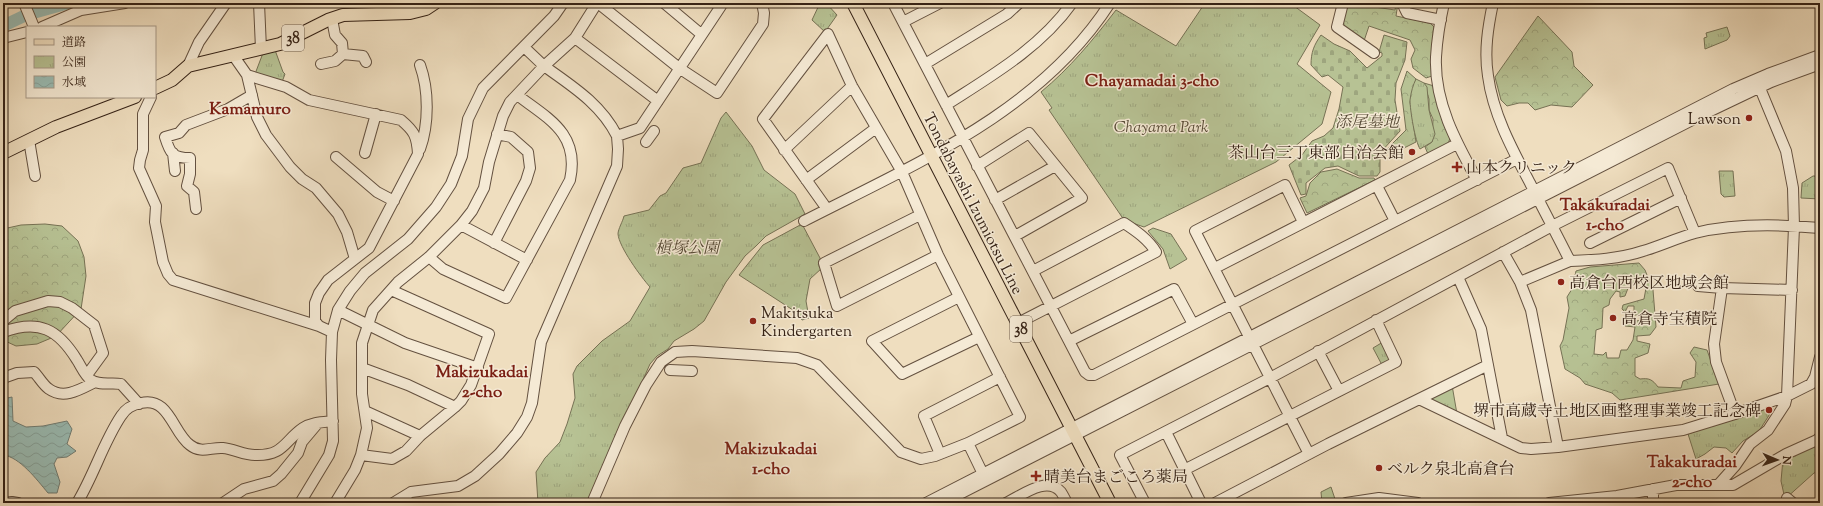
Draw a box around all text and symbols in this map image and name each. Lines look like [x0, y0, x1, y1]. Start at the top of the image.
road number: 38 [282, 25, 304, 51]
legend [26, 26, 156, 98]
text: 道路 [62, 34, 86, 52]
text: 公園 [62, 54, 86, 72]
district label: Chayamadai 3-cho [1085, 70, 1219, 94]
text: 水域 [62, 74, 86, 92]
district label: Kamamuro [209, 98, 291, 122]
street label: Tondabayashi Izumiotsu Line [916, 109, 1028, 299]
place label: Lawson [1688, 109, 1742, 132]
park label: 添尾墓地 [1335, 112, 1401, 135]
marker: Lawson [1744, 113, 1754, 123]
park label: Chayama Park [1114, 117, 1208, 140]
place label: 茶山台三丁東部自治会館 [1228, 143, 1404, 166]
marker: 茶山台三丁東部自治会館 [1407, 147, 1417, 157]
place label: 山本クリニック [1466, 158, 1577, 181]
marker: 山本クリニック [1451, 161, 1463, 173]
district label: Takakuradai 1-cho [1560, 194, 1650, 238]
park label: 槇塚公園 [655, 238, 722, 261]
place label: 高倉台西校区地域会館 [1569, 273, 1729, 296]
marker: 高倉台西校区地域会館 [1556, 277, 1566, 287]
place label: Makitsuka Kindergarten [761, 303, 853, 344]
place label: 高倉寺宝積院 [1621, 309, 1717, 332]
marker: 高倉寺宝積院 [1608, 313, 1618, 323]
marker: Makitsuka Kindergarten [748, 316, 758, 326]
road number: 38 [1010, 316, 1032, 342]
district label: Makizukadai 2-cho [436, 361, 529, 405]
place label: 堺市高蔵寺土地区画整理事業竣工記念碑 [1473, 401, 1761, 424]
marker: 堺市高蔵寺土地区画整理事業竣工記念碑 [1764, 405, 1774, 415]
district label: Makizukadai 1-cho [725, 438, 818, 482]
north arrow [1757, 440, 1797, 480]
district label: Takakuradai 2-cho [1647, 451, 1737, 495]
text: N [1778, 455, 1794, 465]
place label: ベルク泉北高倉台 [1387, 459, 1515, 482]
marker: ベルク泉北高倉台 [1374, 463, 1384, 473]
place label: 晴美台まごころ薬局 [1044, 467, 1188, 490]
marker: 晴美台まごころ薬局 [1031, 471, 1041, 481]

